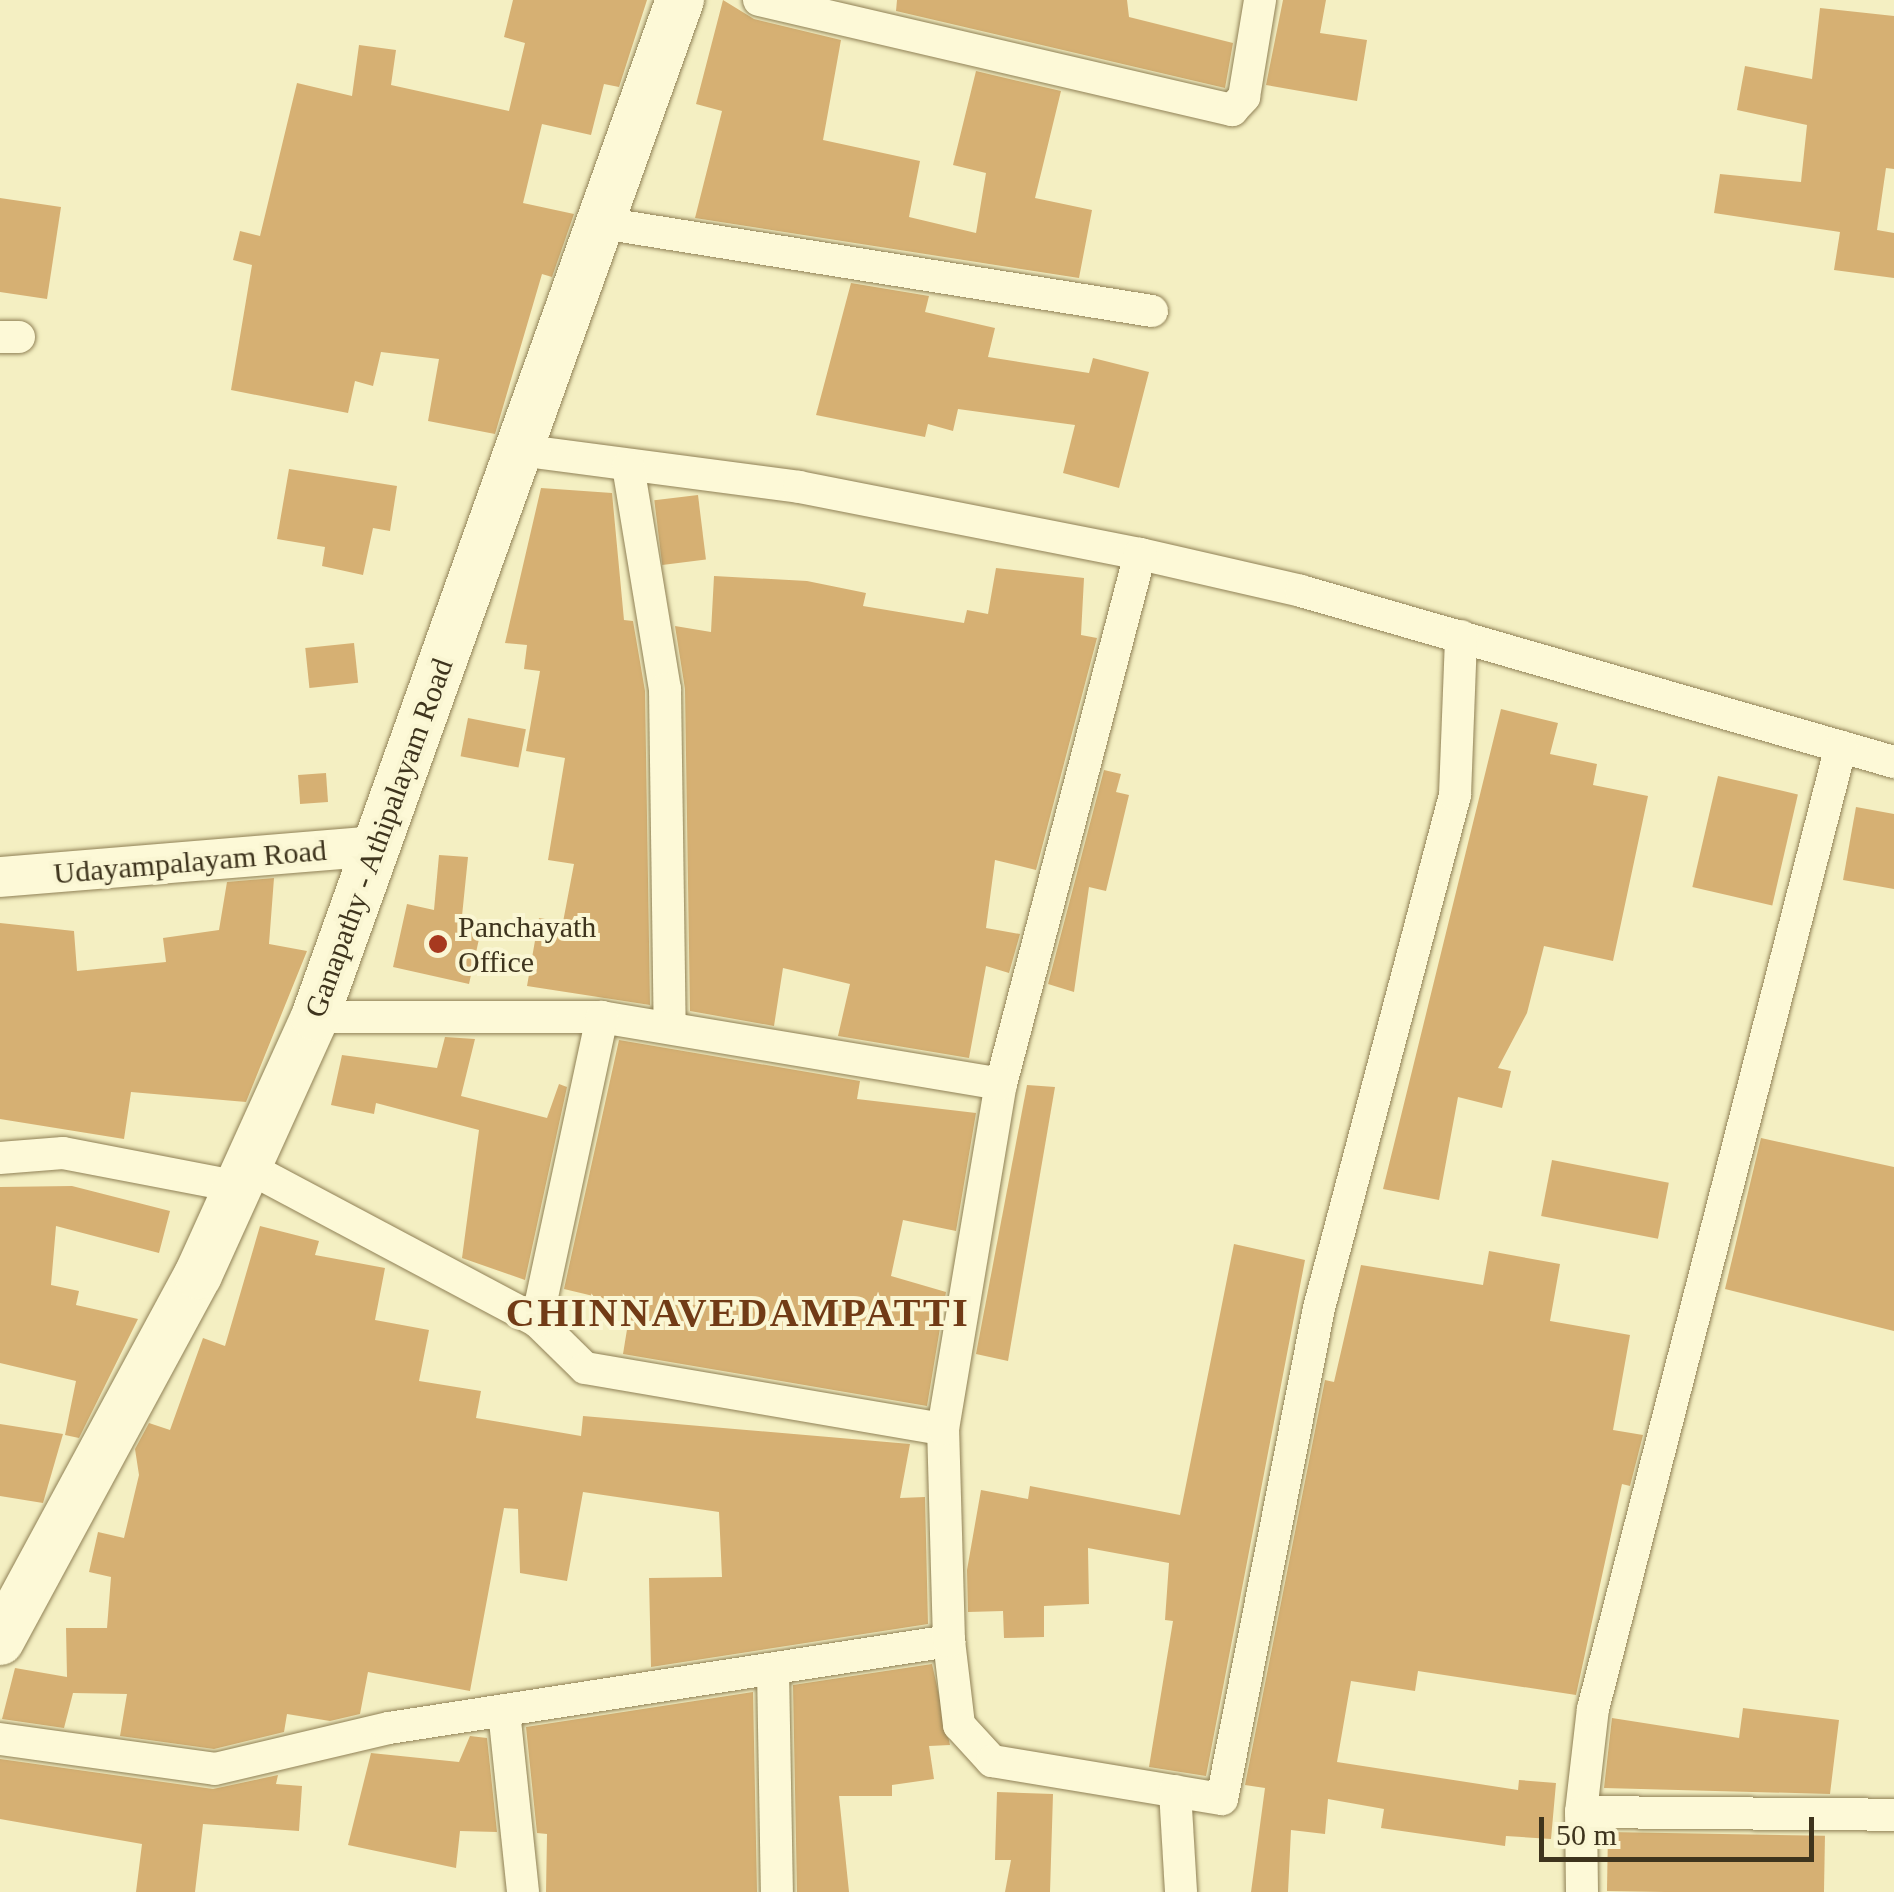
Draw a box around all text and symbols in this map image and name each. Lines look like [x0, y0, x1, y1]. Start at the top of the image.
street label: Ganapathy - Athipalayam Road [297, 653, 461, 1023]
street label: Udayampalayam Road [52, 832, 328, 892]
place label: Panchayath Office [458, 909, 596, 980]
marker: Panchayath Office [427, 933, 449, 955]
district label: CHINNAVEDAMPATTI [506, 1289, 970, 1337]
scale bar [1544, 1797, 1819, 1859]
text: 50 m [1556, 1818, 1617, 1851]

